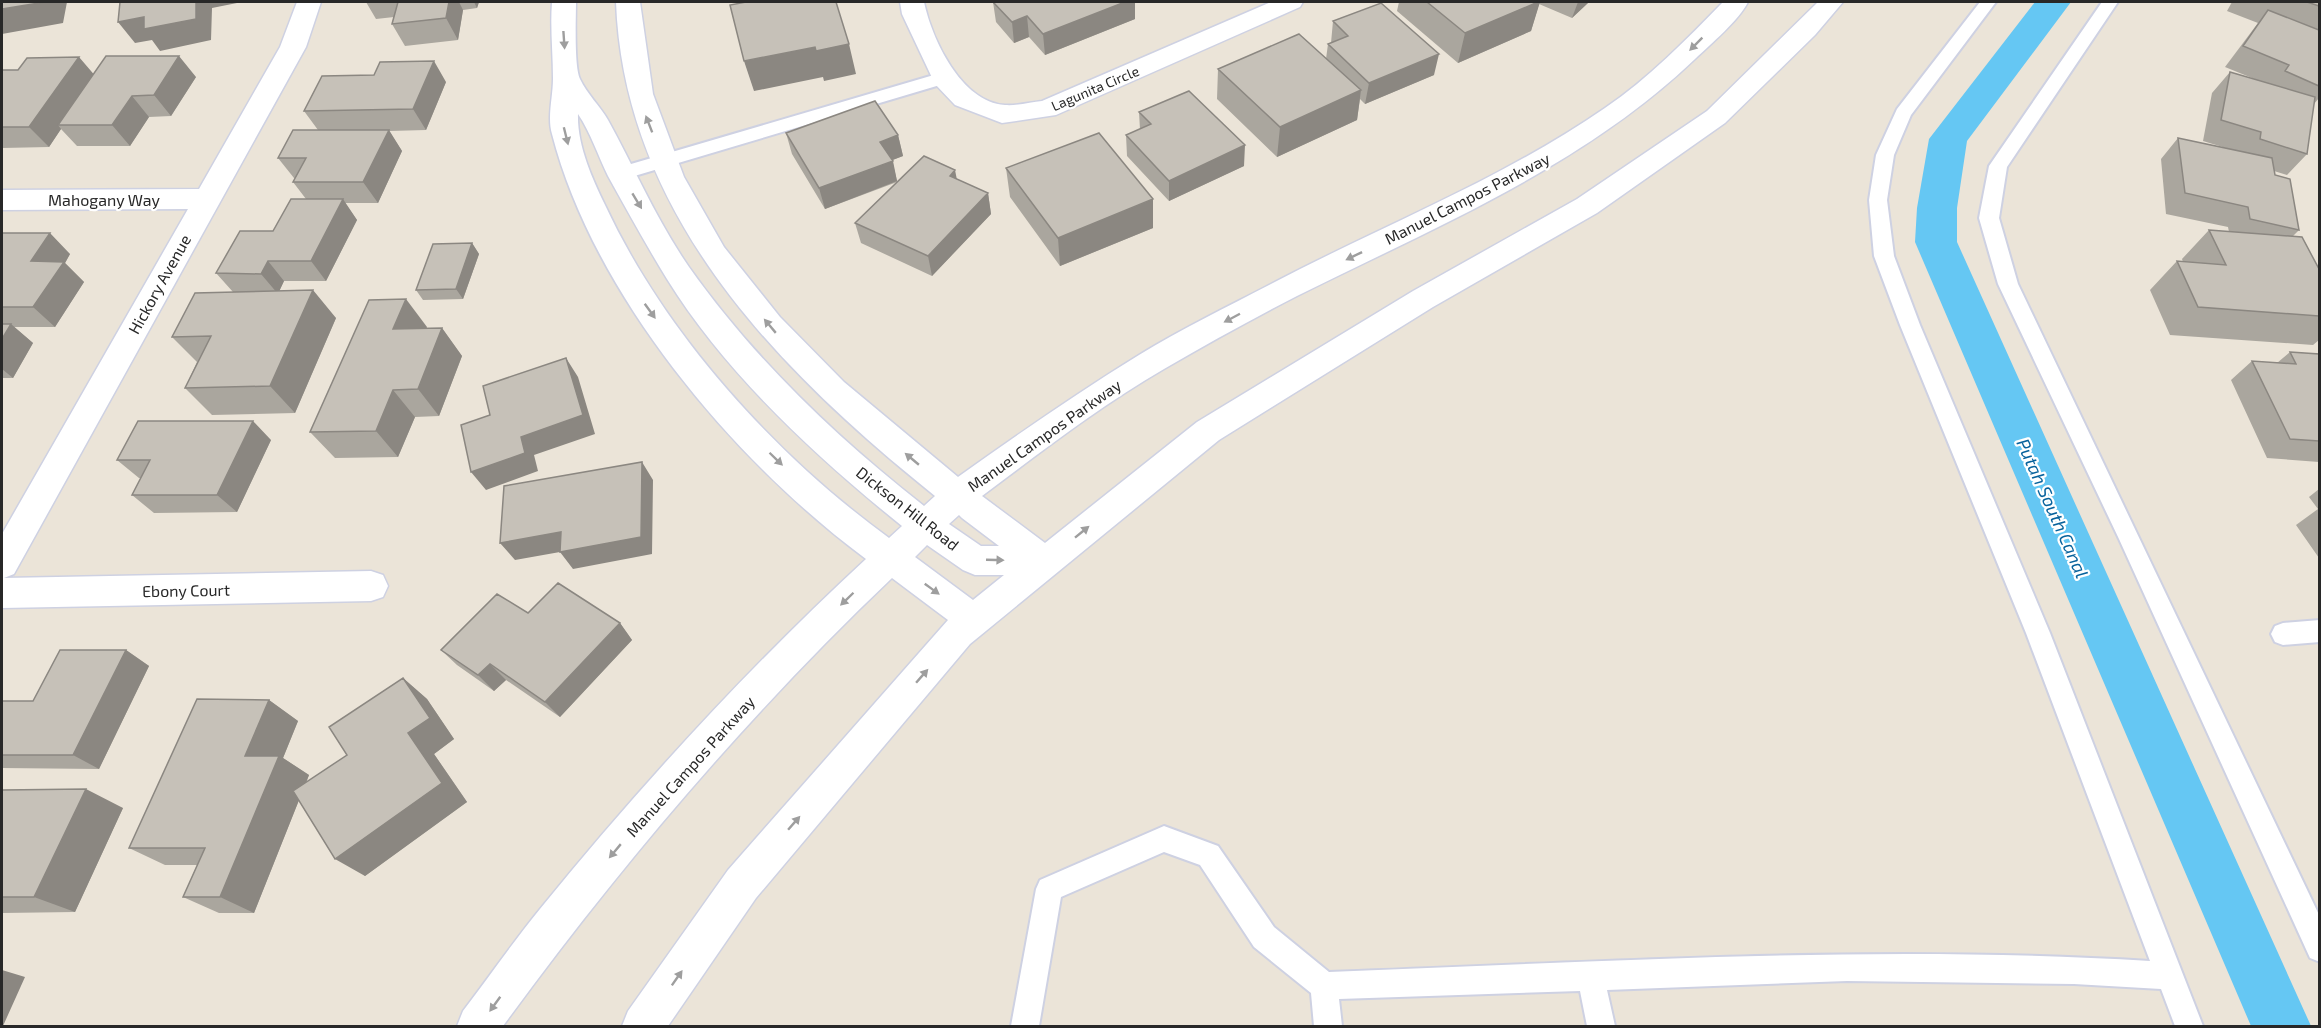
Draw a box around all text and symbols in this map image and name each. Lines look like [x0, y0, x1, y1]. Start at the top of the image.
one-way arrow [559, 30, 569, 49]
one-way arrow [1689, 37, 1704, 51]
street label: Lagunita Circle [1048, 62, 1142, 114]
one-way arrow [644, 115, 654, 133]
one-way arrow [562, 127, 572, 145]
street label: Manuel Campos Parkway [1381, 148, 1553, 248]
street label: Mahogany Way [48, 190, 160, 209]
one-way arrow [632, 193, 643, 209]
street label: Hickory Avenue [124, 231, 194, 337]
one-way arrow [1345, 251, 1362, 260]
one-way arrow [644, 302, 656, 318]
one-way arrow [1223, 313, 1240, 323]
one-way arrow [763, 318, 776, 334]
street label: Manuel Campos Parkway [964, 374, 1125, 495]
water label: Putah South Canal [2012, 435, 2094, 581]
one-way arrow [768, 452, 782, 466]
one-way arrow [905, 453, 920, 466]
street label: Dickson Hill Road [853, 462, 963, 554]
one-way arrow [1074, 525, 1090, 538]
one-way arrow [985, 555, 1004, 565]
street label: Ebony Court [142, 580, 230, 600]
one-way arrow [923, 583, 939, 595]
one-way arrow [839, 592, 854, 606]
one-way arrow [915, 668, 928, 683]
street label: Manuel Campos Parkway [622, 691, 759, 840]
one-way arrow [787, 816, 800, 831]
one-way arrow [609, 843, 622, 859]
one-way arrow [671, 971, 683, 987]
one-way arrow [489, 996, 501, 1011]

